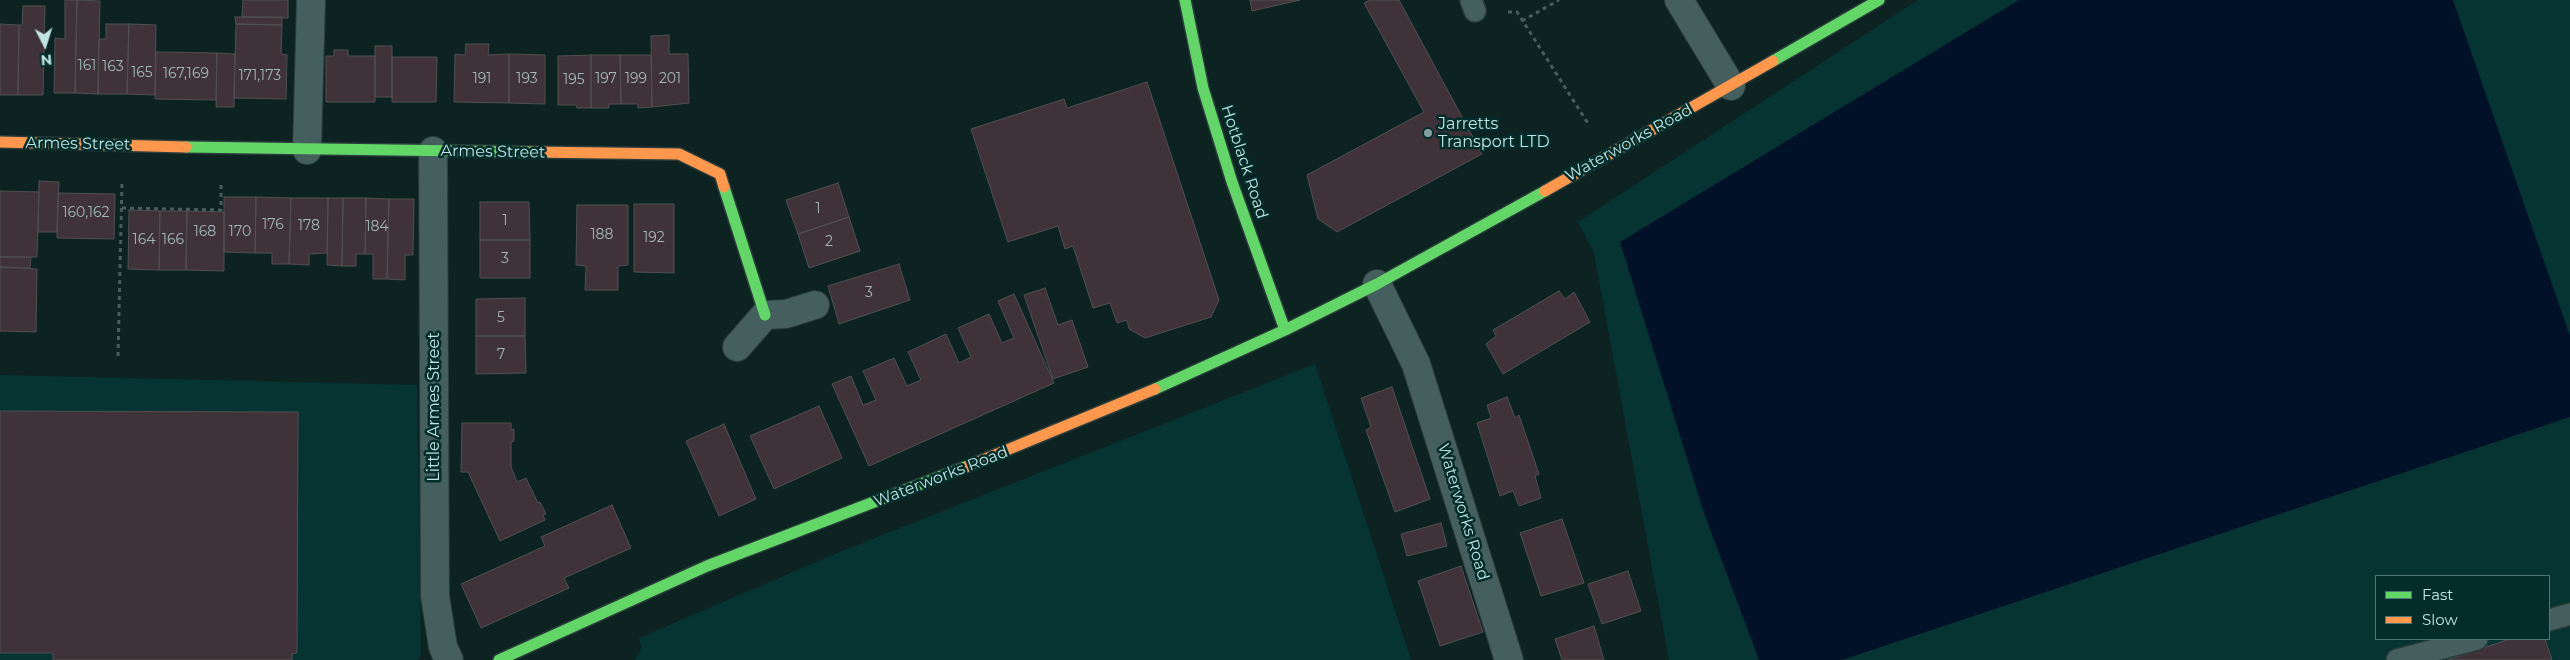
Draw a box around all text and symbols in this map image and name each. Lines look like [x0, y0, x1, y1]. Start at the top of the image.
north arrow [20, 20, 70, 70]
text: N [40, 50, 53, 69]
house number: 161 [78, 58, 96, 74]
house number: 163 [102, 59, 124, 75]
house number: 165 [131, 65, 153, 81]
house number: 167,169 [163, 66, 209, 82]
house number: 171,173 [239, 68, 281, 84]
house number: 191 [473, 71, 491, 87]
house number: 193 [516, 71, 538, 87]
house number: 197 [595, 71, 617, 87]
house number: 199 [625, 71, 647, 87]
house number: 201 [659, 71, 681, 87]
house number: 195 [563, 72, 585, 88]
street label: Waterworks Road [1562, 100, 1696, 186]
street label: Hotblack Road [1217, 103, 1271, 221]
place label: Jarretts Transport LTD [1438, 114, 1550, 152]
marker: Jarretts Transport LTD [1422, 127, 1434, 139]
street label: Armes Street [25, 133, 131, 155]
street label: Armes Street [440, 141, 546, 163]
house number: 1 [815, 201, 821, 217]
house number: 160,162 [62, 205, 110, 221]
house number: 1 [502, 213, 508, 229]
house number: 176 [262, 217, 284, 233]
house number: 178 [298, 218, 320, 234]
house number: 184 [365, 219, 389, 235]
house number: 168 [194, 224, 216, 240]
house number: 170 [229, 224, 251, 240]
house number: 188 [591, 227, 613, 243]
house number: 192 [643, 230, 665, 246]
house number: 164 [133, 232, 155, 248]
house number: 166 [162, 232, 184, 248]
house number: 2 [825, 234, 833, 250]
house number: 3 [501, 251, 509, 267]
house number: 3 [865, 285, 873, 301]
house number: 5 [497, 310, 505, 326]
street label: Little Armes Street [424, 332, 444, 482]
house number: 7 [497, 347, 505, 363]
street label: Waterworks Road [1433, 441, 1493, 583]
street label: Waterworks Road [871, 443, 1011, 511]
legend [2375, 575, 2550, 640]
text: Fast [2422, 585, 2453, 604]
text: Slow [2422, 610, 2458, 629]

